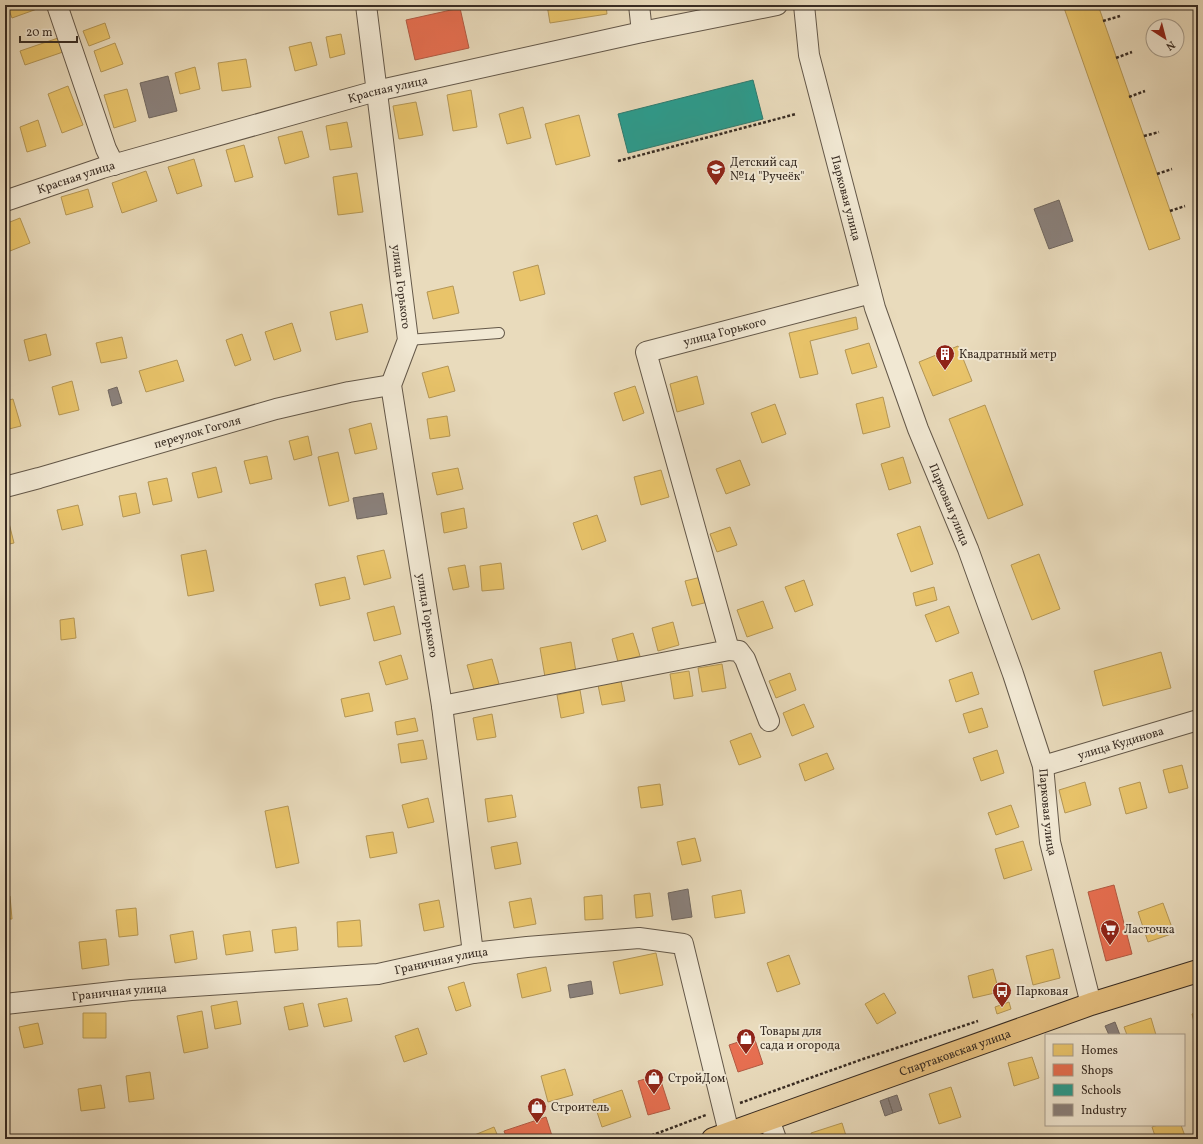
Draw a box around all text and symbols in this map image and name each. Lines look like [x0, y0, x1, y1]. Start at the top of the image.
scale bar [20, 18, 77, 44]
north arrow [1145, 18, 1185, 58]
text: 20 m [26, 25, 53, 41]
text: N [1162, 36, 1178, 53]
street label: Красная улица [346, 73, 429, 107]
street label: Парковая улица [826, 154, 864, 243]
place label: Детский сад №14 "Ручеёк" [730, 155, 804, 185]
street label: Красная улица [35, 158, 117, 198]
school or university icon: Детский сад №14 "Ручеёк" [705, 158, 727, 186]
street label: улица Горького [387, 244, 414, 330]
street label: улица Горького [682, 314, 768, 351]
building icon: Квадратный метр [934, 343, 956, 371]
place label: Квадратный метр [959, 347, 1057, 363]
street label: переулок Гоголя [152, 413, 243, 453]
street label: Парковая улица [924, 461, 973, 549]
street label: улица Горького [412, 572, 441, 659]
street label: улица Кудинова [1076, 724, 1166, 764]
street label: Парковая улица [1034, 768, 1060, 858]
supermarket icon: Ласточка [1099, 918, 1121, 946]
place label: Ласточка [1124, 922, 1175, 938]
street label: Граничная улица [393, 944, 489, 979]
bus stop icon: Парковая [991, 980, 1013, 1008]
street label: Граничная улица [71, 981, 167, 1006]
place label: Парковая [1016, 984, 1068, 1000]
place label: Товары для сада и огорода [760, 1024, 840, 1054]
street label: Спартаковская улица [897, 1026, 1013, 1081]
shop icon: Товары для сада и огорода [735, 1027, 757, 1055]
legend [1045, 1034, 1185, 1126]
text: Homes [1081, 1043, 1118, 1059]
text: Shops [1081, 1063, 1113, 1079]
shop icon: СтройДом [643, 1067, 665, 1095]
place label: СтройДом [668, 1071, 725, 1087]
text: Schools [1081, 1083, 1121, 1099]
shop icon: Строитель [526, 1096, 548, 1124]
place label: Строитель [551, 1100, 609, 1116]
text: Industry [1081, 1103, 1127, 1119]

